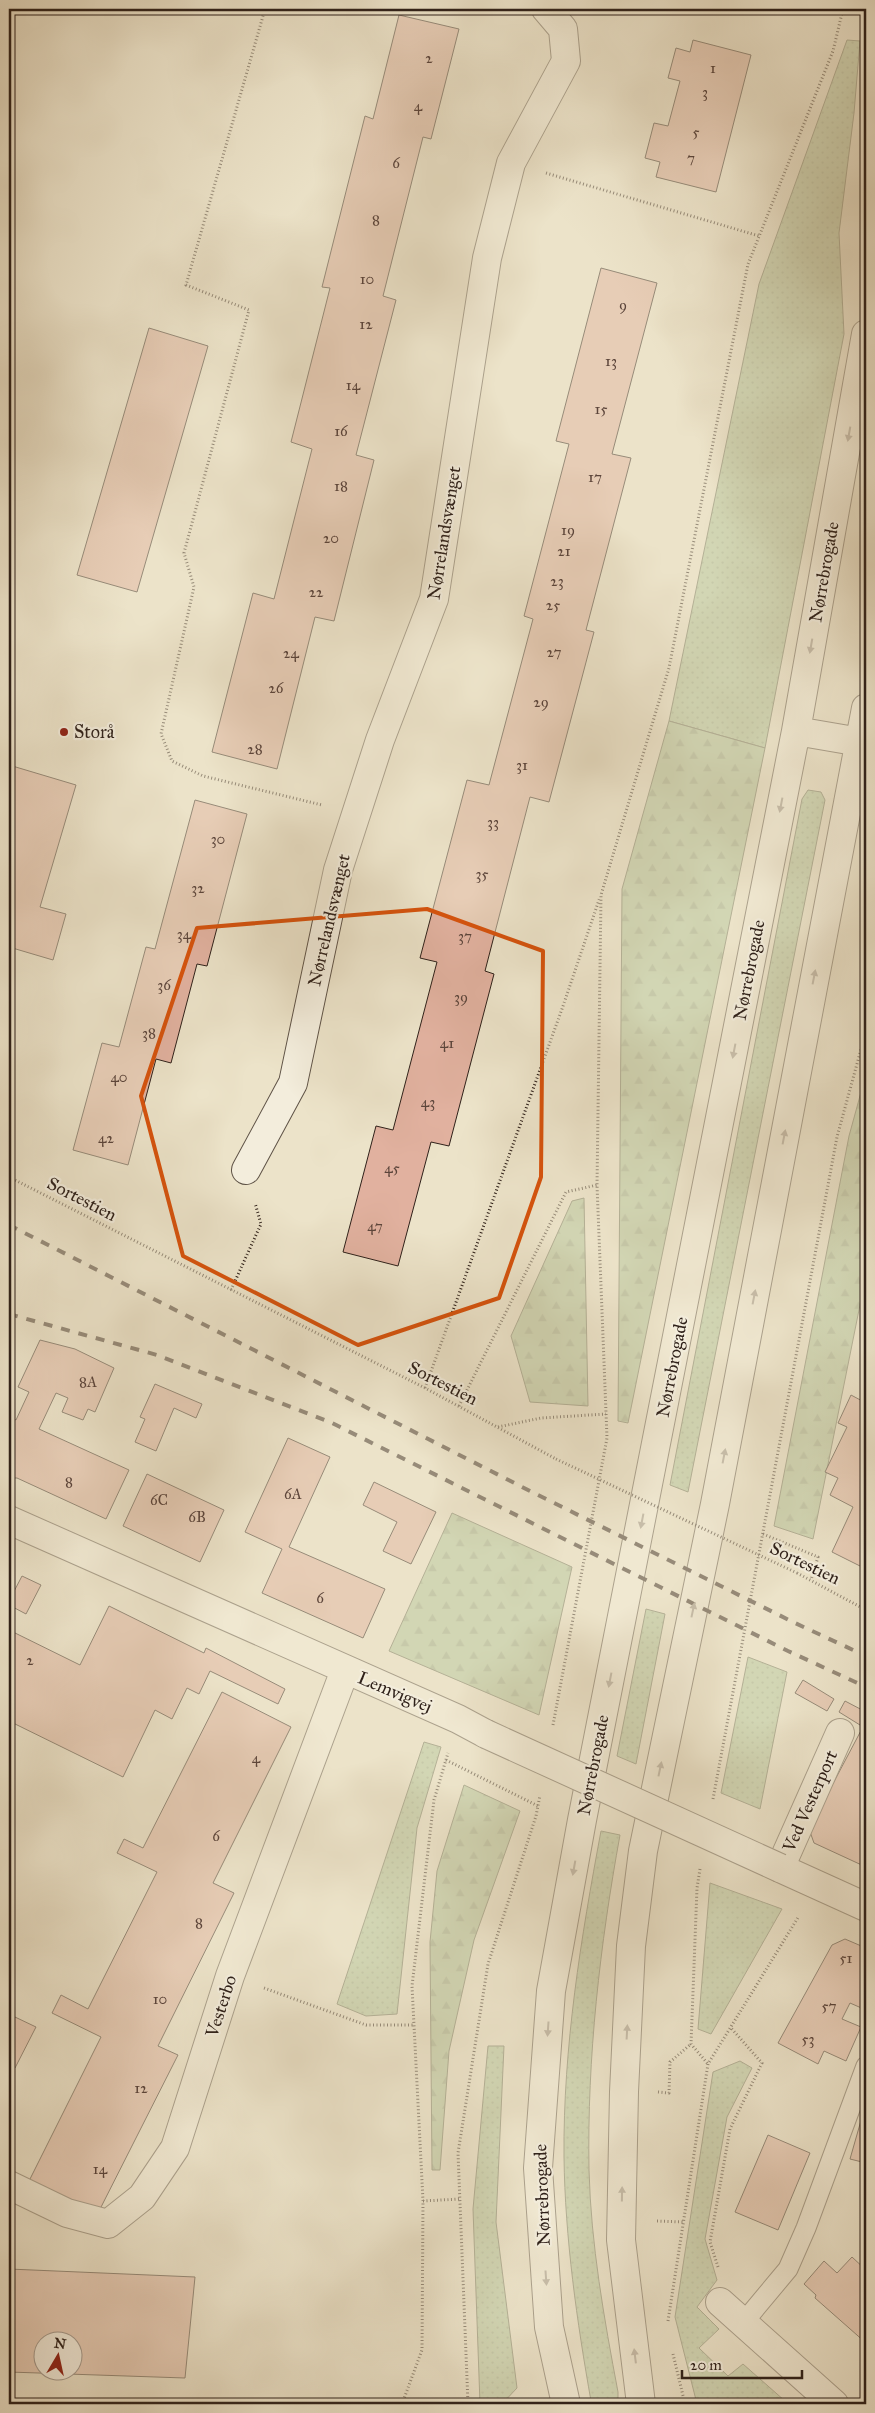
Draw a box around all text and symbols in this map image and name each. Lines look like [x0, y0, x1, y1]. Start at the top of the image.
house number: 2 [425, 49, 433, 67]
house number: 1 [710, 59, 716, 77]
house number: 3 [702, 83, 708, 101]
house number: 4 [414, 97, 423, 115]
house number: 5 [693, 123, 700, 141]
house number: 7 [687, 149, 695, 167]
house number: 6 [392, 154, 401, 172]
house number: 8 [372, 211, 380, 229]
house number: 10 [360, 270, 374, 288]
house number: 9 [619, 296, 627, 314]
house number: 12 [359, 315, 373, 333]
house number: 13 [605, 352, 617, 370]
house number: 14 [346, 376, 361, 394]
house number: 15 [595, 400, 607, 418]
house number: 16 [334, 422, 349, 440]
one-way arrow [844, 426, 852, 442]
street label: Nørrelandsvænget [423, 464, 467, 602]
house number: 17 [588, 468, 602, 486]
house number: 18 [334, 477, 348, 495]
street label: Nørrebrogade [804, 520, 845, 624]
house number: 19 [561, 521, 575, 539]
house number: 20 [323, 529, 339, 547]
house number: 21 [557, 542, 571, 560]
house number: 23 [550, 572, 564, 590]
house number: 22 [309, 583, 324, 601]
house number: 25 [546, 596, 560, 614]
one-way arrow [807, 638, 815, 654]
house number: 27 [547, 643, 562, 661]
house number: 24 [283, 644, 300, 662]
house number: 26 [268, 679, 285, 697]
house number: 29 [533, 693, 549, 711]
place label: Storå [74, 721, 115, 743]
marker: Storå [58, 726, 70, 738]
house number: 28 [247, 740, 263, 758]
house number: 31 [516, 756, 528, 774]
one-way arrow [777, 798, 785, 813]
house number: 33 [487, 813, 499, 831]
house number: 30 [211, 830, 225, 848]
street label: Nørrelandsvænget [303, 851, 356, 988]
house number: 35 [476, 865, 489, 883]
house number: 32 [191, 879, 205, 897]
street label: Nørrebrogade [728, 918, 771, 1022]
house number: 34 [177, 925, 192, 943]
house number: 37 [458, 927, 472, 945]
one-way arrow [810, 969, 818, 985]
house number: 36 [157, 976, 172, 994]
house number: 39 [454, 988, 468, 1006]
house number: 38 [142, 1024, 156, 1042]
house number: 41 [440, 1034, 454, 1052]
one-way arrow [729, 1043, 737, 1059]
house number: 40 [110, 1068, 128, 1086]
house number: 43 [421, 1093, 435, 1111]
one-way arrow [780, 1128, 788, 1144]
house number: 42 [98, 1129, 114, 1147]
house number: 45 [384, 1159, 400, 1177]
street label: Sortestien [44, 1172, 121, 1226]
house number: 47 [367, 1217, 383, 1235]
one-way arrow [750, 1288, 758, 1304]
street label: Nørrebrogade [651, 1315, 694, 1419]
street label: Sortestien [405, 1356, 482, 1410]
house number: 8A [79, 1373, 97, 1391]
one-way arrow [720, 1448, 728, 1464]
house number: 8 [65, 1473, 73, 1491]
house number: 6A [284, 1485, 302, 1503]
house number: 6C [150, 1491, 168, 1509]
house number: 6B [188, 1508, 206, 1526]
one-way arrow [638, 1513, 646, 1529]
street label: Sortestien [766, 1537, 844, 1589]
house number: 6 [316, 1589, 325, 1607]
one-way arrow [689, 1602, 697, 1617]
house number: 2 [26, 1651, 34, 1669]
street label: Lemvigvej [354, 1667, 435, 1718]
one-way arrow [606, 1673, 614, 1689]
street label: Nørrebrogade [572, 1713, 615, 1817]
street label: Ved Vesterport [777, 1746, 842, 1856]
house number: 4 [252, 1749, 261, 1767]
one-way arrow [657, 1761, 665, 1777]
house number: 6 [212, 1827, 221, 1845]
one-way arrow [569, 1861, 577, 1877]
house number: 8 [195, 1914, 203, 1932]
house number: 51 [840, 1949, 853, 1967]
street label: Vesterbo [200, 1972, 241, 2041]
house number: 10 [153, 1990, 167, 2008]
house number: 57 [822, 1997, 836, 2015]
one-way arrow [544, 2021, 552, 2037]
one-way arrow [623, 2024, 631, 2040]
house number: 53 [802, 2030, 814, 2048]
house number: 12 [134, 2079, 148, 2097]
street label: Nørrebrogade [529, 2144, 556, 2246]
house number: 14 [93, 2160, 108, 2178]
one-way arrow [618, 2186, 626, 2202]
one-way arrow [542, 2270, 550, 2286]
north arrow [32, 2330, 82, 2380]
text: N [53, 2334, 67, 2353]
one-way arrow [631, 2348, 639, 2364]
scale bar [682, 2348, 802, 2380]
text: 20 m [690, 2356, 722, 2374]

